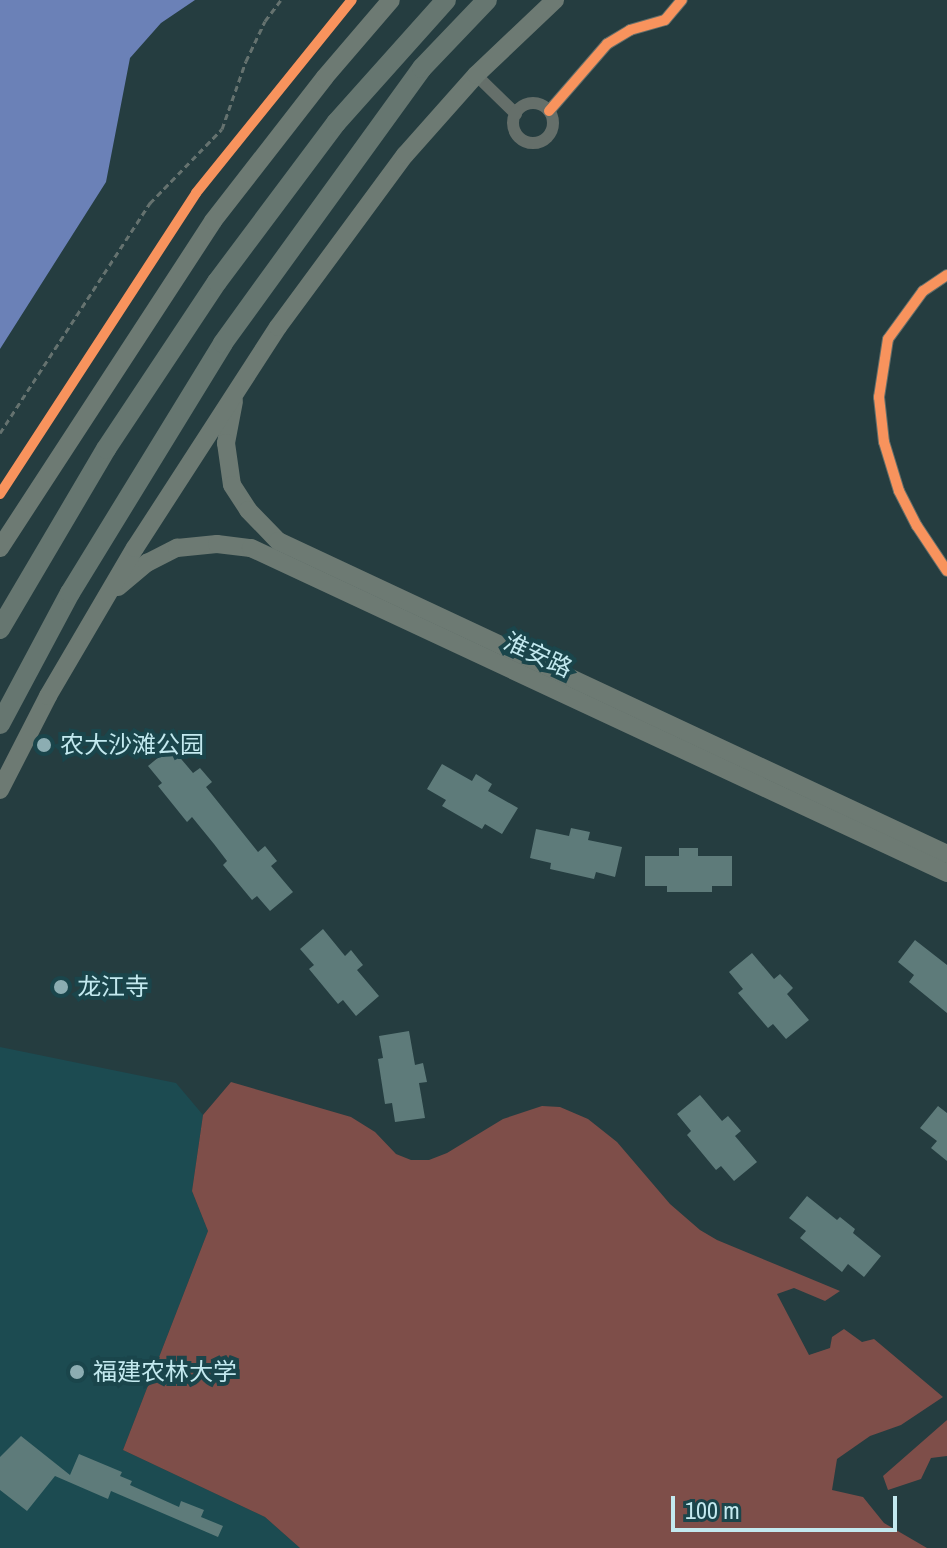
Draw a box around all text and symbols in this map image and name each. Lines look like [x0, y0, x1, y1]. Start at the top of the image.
street label: 淮安路 [499, 627, 577, 683]
place label: 农大沙滩公园 [60, 731, 204, 759]
marker: 农大沙滩公园 [35, 736, 53, 754]
place label: 龙江寺 [77, 973, 149, 1001]
marker: 龙江寺 [52, 978, 70, 996]
place label: 福建农林大学 [93, 1358, 237, 1386]
marker: 福建农林大学 [68, 1363, 86, 1381]
scale bar [675, 1480, 901, 1530]
text: 100 m [685, 1494, 740, 1526]

